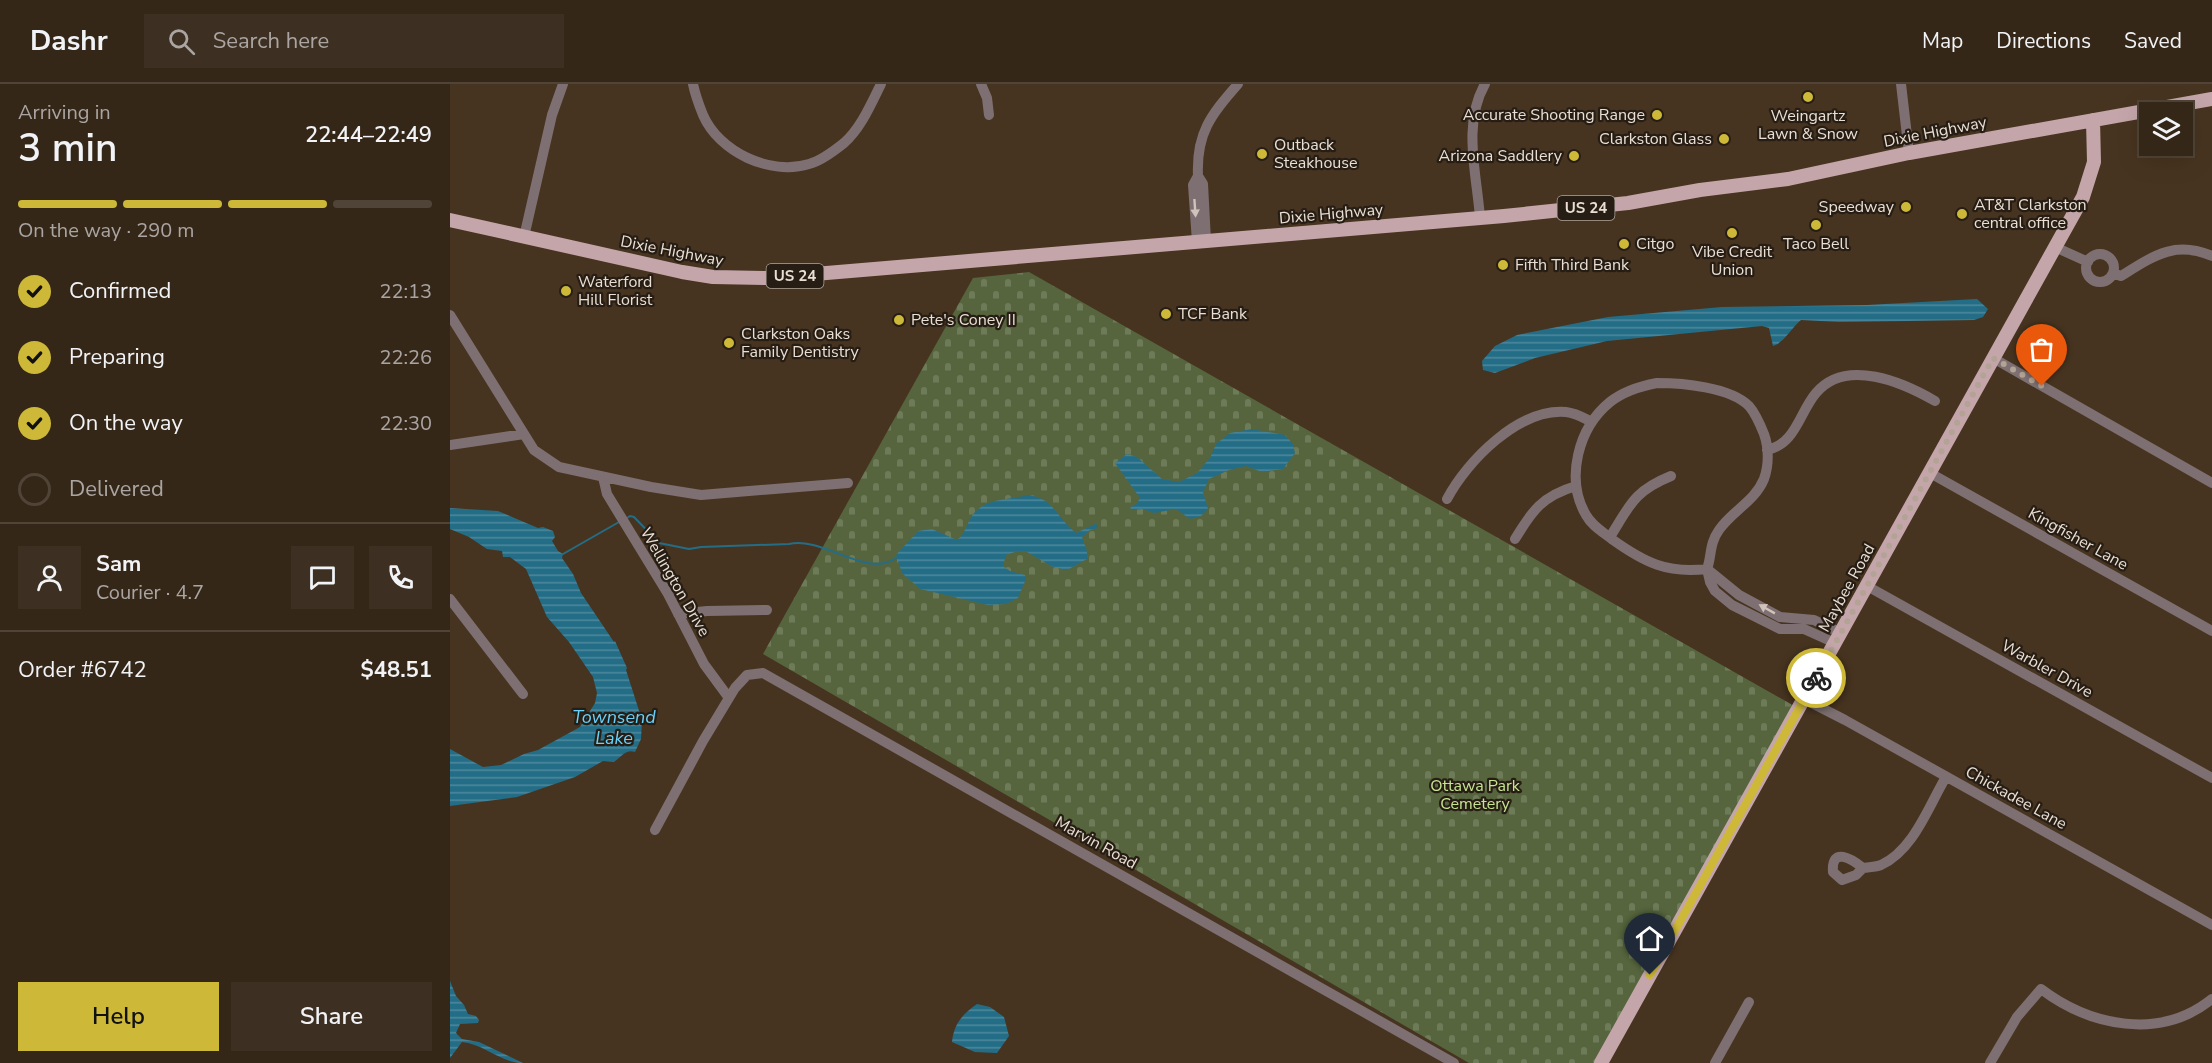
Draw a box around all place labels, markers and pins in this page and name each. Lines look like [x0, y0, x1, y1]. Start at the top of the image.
marker: Weingartz Lawn & Snow [1801, 90, 1815, 104]
place label: Accurate Shooting Range [1463, 104, 1645, 126]
place label: Weingartz Lawn & Snow [1758, 105, 1859, 145]
marker: Accurate Shooting Range [1650, 108, 1664, 122]
place label: Clarkston Glass [1599, 128, 1712, 150]
marker: Clarkston Glass [1717, 132, 1731, 146]
place label: Outback Steakhouse [1274, 134, 1358, 174]
place label: Arizona Saddlery [1438, 145, 1563, 167]
marker: Outback Steakhouse [1255, 147, 1269, 161]
marker: Arizona Saddlery [1567, 149, 1581, 163]
place label: AT&T Clarkston central office [1974, 194, 2087, 234]
place label: Speedway [1819, 196, 1895, 218]
marker: Speedway [1899, 200, 1913, 214]
marker: AT&T Clarkston central office [1955, 207, 1969, 221]
marker: Taco Bell [1809, 218, 1823, 232]
marker: Vibe Credit Union [1725, 226, 1739, 240]
place label: Citgo [1636, 233, 1674, 255]
place label: Taco Bell [1783, 233, 1849, 255]
marker: Citgo [1617, 237, 1631, 251]
place label: Vibe Credit Union [1691, 241, 1773, 281]
place label: Fifth Third Bank [1515, 254, 1630, 276]
marker: Fifth Third Bank [1496, 258, 1510, 272]
place label: Waterford Hill Florist [578, 271, 653, 311]
marker: Waterford Hill Florist [559, 284, 573, 298]
place label: TCF Bank [1178, 303, 1248, 325]
marker: TCF Bank [1159, 307, 1173, 321]
place label: Pete's Coney II [911, 309, 1016, 331]
marker: Pete's Coney II [892, 313, 906, 327]
place label: Clarkston Oaks Family Dentistry [741, 323, 859, 363]
pin [2016, 324, 2067, 386]
marker: Clarkston Oaks Family Dentistry [722, 336, 736, 350]
pin [1624, 913, 1675, 975]

